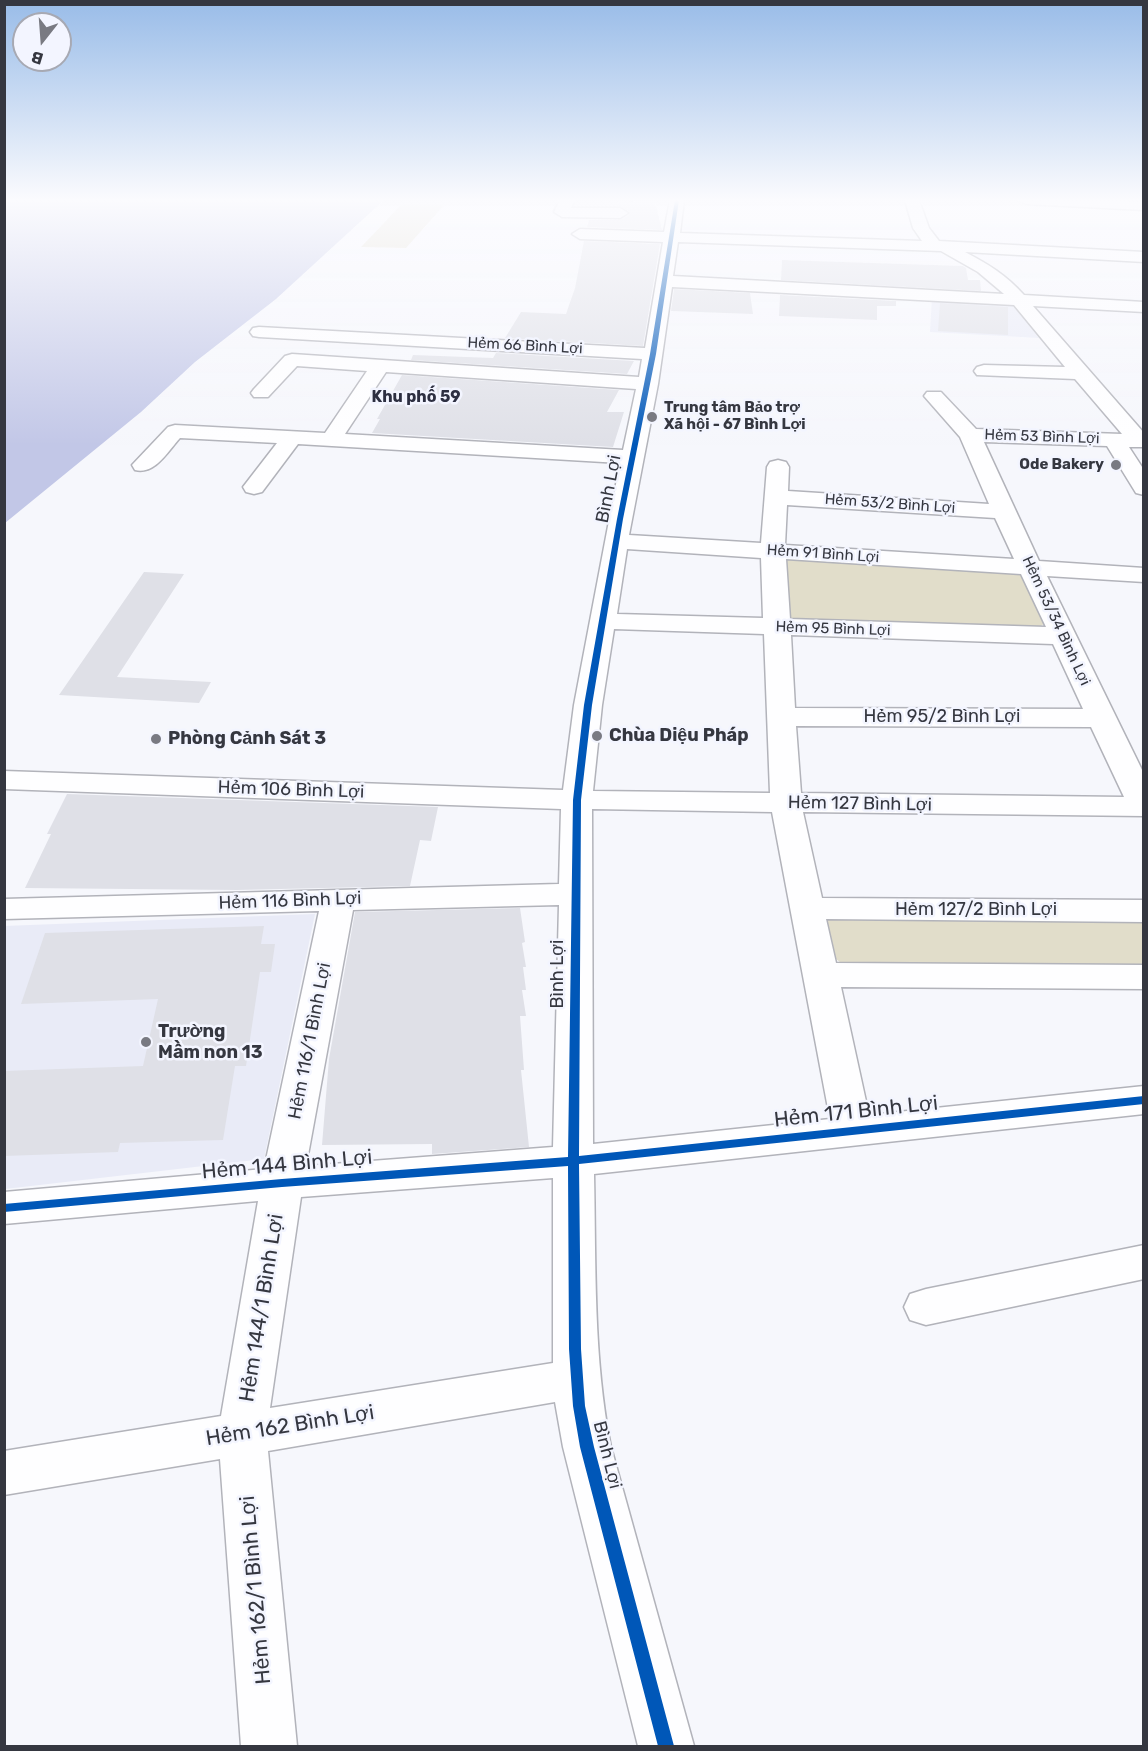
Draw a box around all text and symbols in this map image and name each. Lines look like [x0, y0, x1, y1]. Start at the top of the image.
north arrow [12, 12, 72, 72]
text: B [29, 47, 45, 69]
street label: Hẻm 66 Bình Lợi [467, 334, 583, 358]
district label: Khu phố 59 [372, 387, 460, 407]
place label: Trung tâm Bảo trợ Xã hội - 67 Bình Lợi [664, 399, 805, 434]
marker: Trung tâm Bảo trợ Xã hội - 67 Bình Lợi [645, 410, 659, 424]
street label: Hẻm 53 Bình Lợi [984, 426, 1100, 448]
street label: Bình Lợi [592, 453, 626, 525]
place label: Ode Bakery [1019, 456, 1104, 474]
marker: Ode Bakery [1109, 458, 1123, 472]
street label: Hẻm 53/2 Bình Lợi [824, 490, 956, 518]
street label: Hẻm 91 Bình Lợi [766, 541, 880, 567]
street label: Hẻm 53/34 Bình Lợi [1018, 553, 1094, 689]
street label: Hẻm 95 Bình Lợi [775, 618, 891, 640]
street label: Hẻm 95/2 Bình Lợi [864, 706, 1020, 728]
place label: Chùa Diệu Pháp [609, 725, 749, 747]
place label: Phòng Cảnh Sát 3 [168, 728, 326, 750]
marker: Chùa Diệu Pháp [590, 729, 604, 743]
marker: Phòng Cảnh Sát 3 [149, 732, 163, 746]
street label: Hẻm 106 Bình Lợi [217, 777, 365, 803]
street label: Hẻm 127 Bình Lợi [788, 792, 932, 816]
street label: Hẻm 116 Bình Lợi [218, 888, 362, 914]
street label: Hẻm 127/2 Bình Lợi [895, 899, 1057, 921]
street label: Bình Lợi [547, 940, 569, 1008]
street label: Hẻm 116/1 Bình Lợi [284, 961, 336, 1121]
place label: Trường Mầm non 13 [158, 1021, 263, 1064]
marker: Trường Mầm non 13 [139, 1035, 153, 1049]
street label: Hẻm 171 Bình Lợi [773, 1091, 939, 1133]
street label: Hẻm 144 Bình Lợi [201, 1145, 373, 1185]
street label: Hẻm 144/1 Bình Lợi [235, 1212, 289, 1404]
street label: Hẻm 162 Bình Lợi [204, 1400, 376, 1452]
street label: Bình Lợi [588, 1419, 626, 1491]
street label: Hẻm 162/1 Bình Lợi [235, 1495, 277, 1685]

